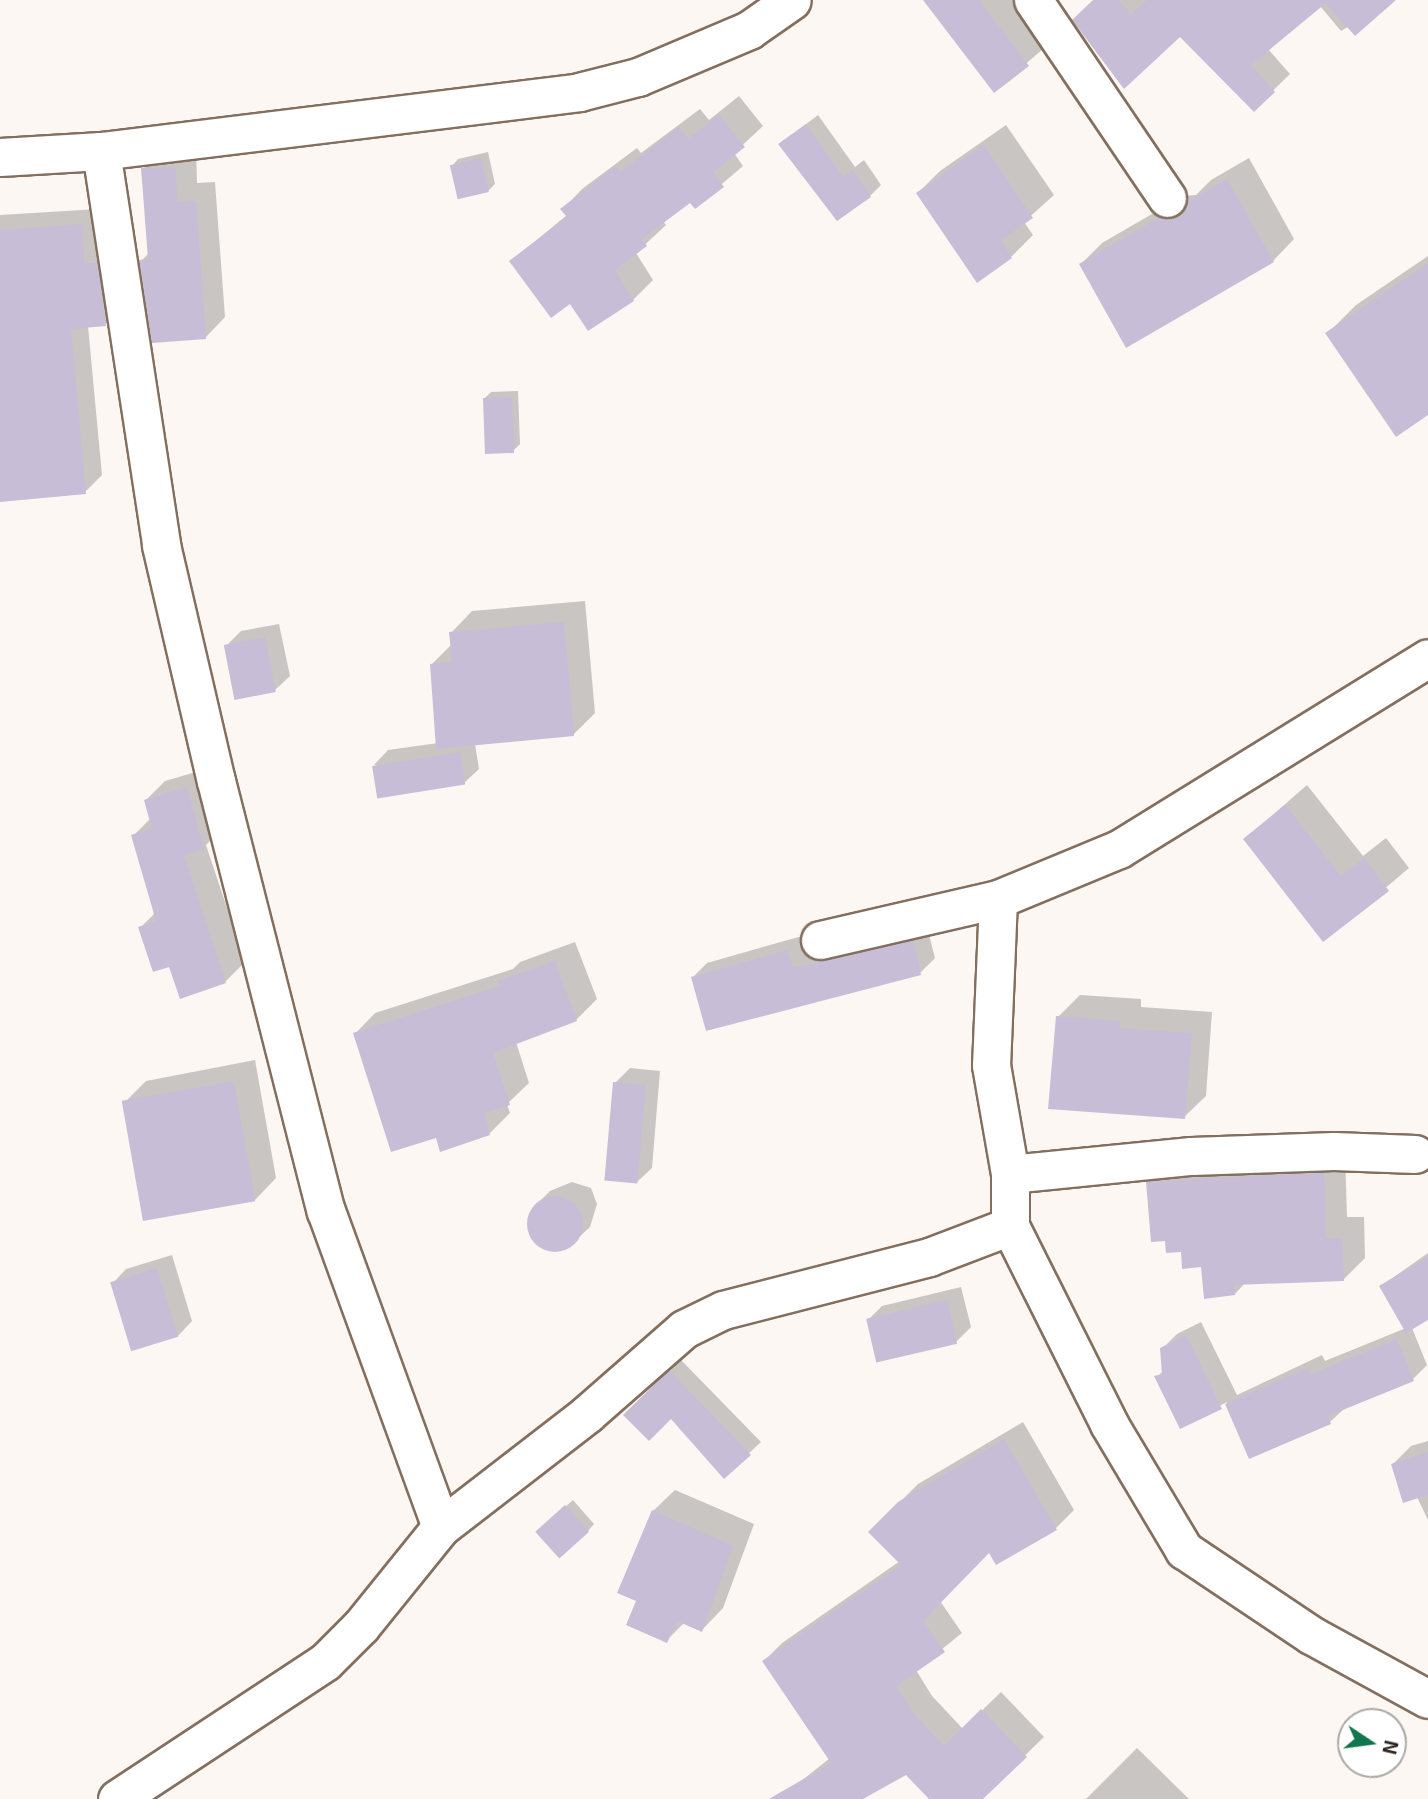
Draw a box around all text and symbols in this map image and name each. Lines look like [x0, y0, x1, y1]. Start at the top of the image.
north arrow [1337, 1708, 1407, 1778]
text: N [1378, 1738, 1404, 1757]

